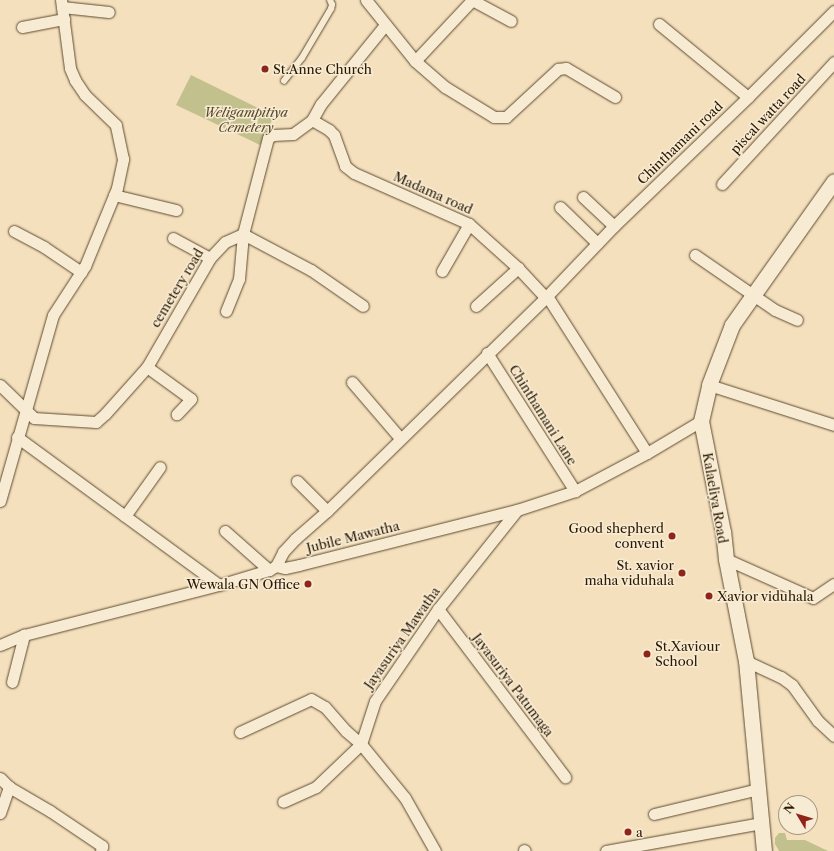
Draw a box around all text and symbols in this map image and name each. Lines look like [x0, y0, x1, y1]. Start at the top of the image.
place label: St.Anne Church [273, 61, 372, 77]
marker: St.Anne Church [260, 64, 270, 74]
street label: piscal watta road [727, 71, 809, 157]
street label: Chinthamani road [634, 98, 726, 188]
park label: Weligampitiya Cemetery [204, 105, 288, 136]
street label: Madama road [391, 169, 475, 217]
street label: cemetery road [147, 246, 207, 330]
street label: Chinthamani Lane [506, 362, 580, 468]
street label: Kalaeliya Road [699, 451, 731, 545]
street label: Jubile Mawatha [305, 518, 401, 556]
place label: Good shepherd convent [568, 521, 664, 552]
marker: Good shepherd convent [667, 531, 677, 541]
place label: St. xavior maha viduhala [584, 558, 674, 589]
marker: St. xavior maha viduhala [677, 568, 687, 578]
place label: Wewala GN Office [186, 576, 300, 592]
marker: Wewala GN Office [303, 579, 313, 589]
street label: Jayasuriya Mawatha [361, 584, 443, 692]
place label: Xavior viduhala [717, 588, 814, 604]
marker: Xavior viduhala [704, 591, 714, 601]
street label: Jayasuriya Patumaga [469, 630, 557, 740]
place label: St.Xaviour School [655, 639, 720, 670]
marker: St.Xaviour School [642, 649, 652, 659]
north arrow [778, 795, 818, 835]
text: N [781, 800, 798, 816]
place label: a [636, 824, 643, 840]
marker: a [623, 827, 633, 837]

